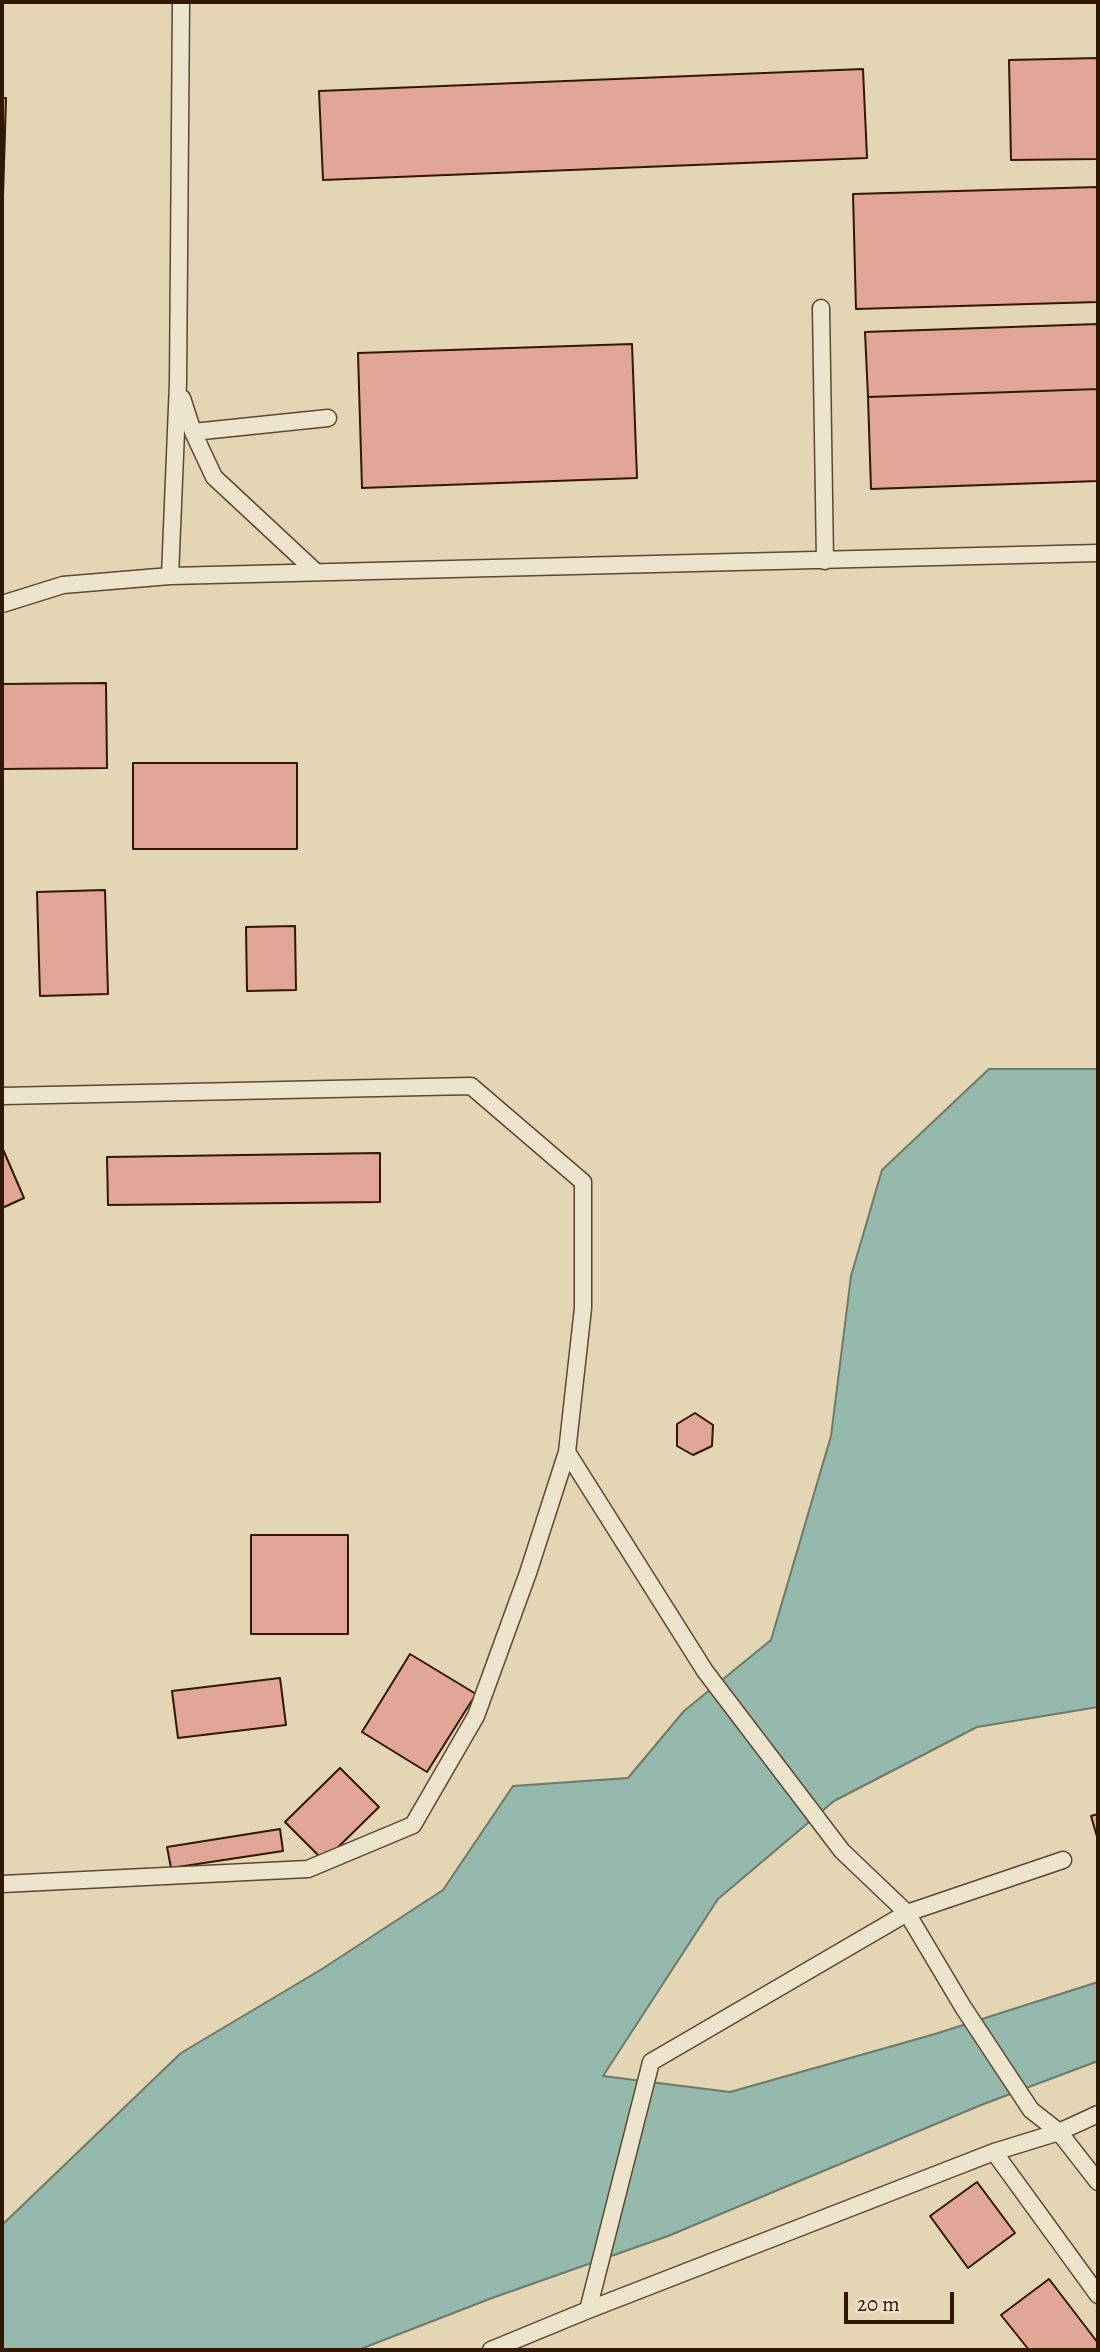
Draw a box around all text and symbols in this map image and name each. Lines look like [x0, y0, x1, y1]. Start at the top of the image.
scale bar [848, 2278, 958, 2322]
text: 20 m [857, 2290, 900, 2318]

